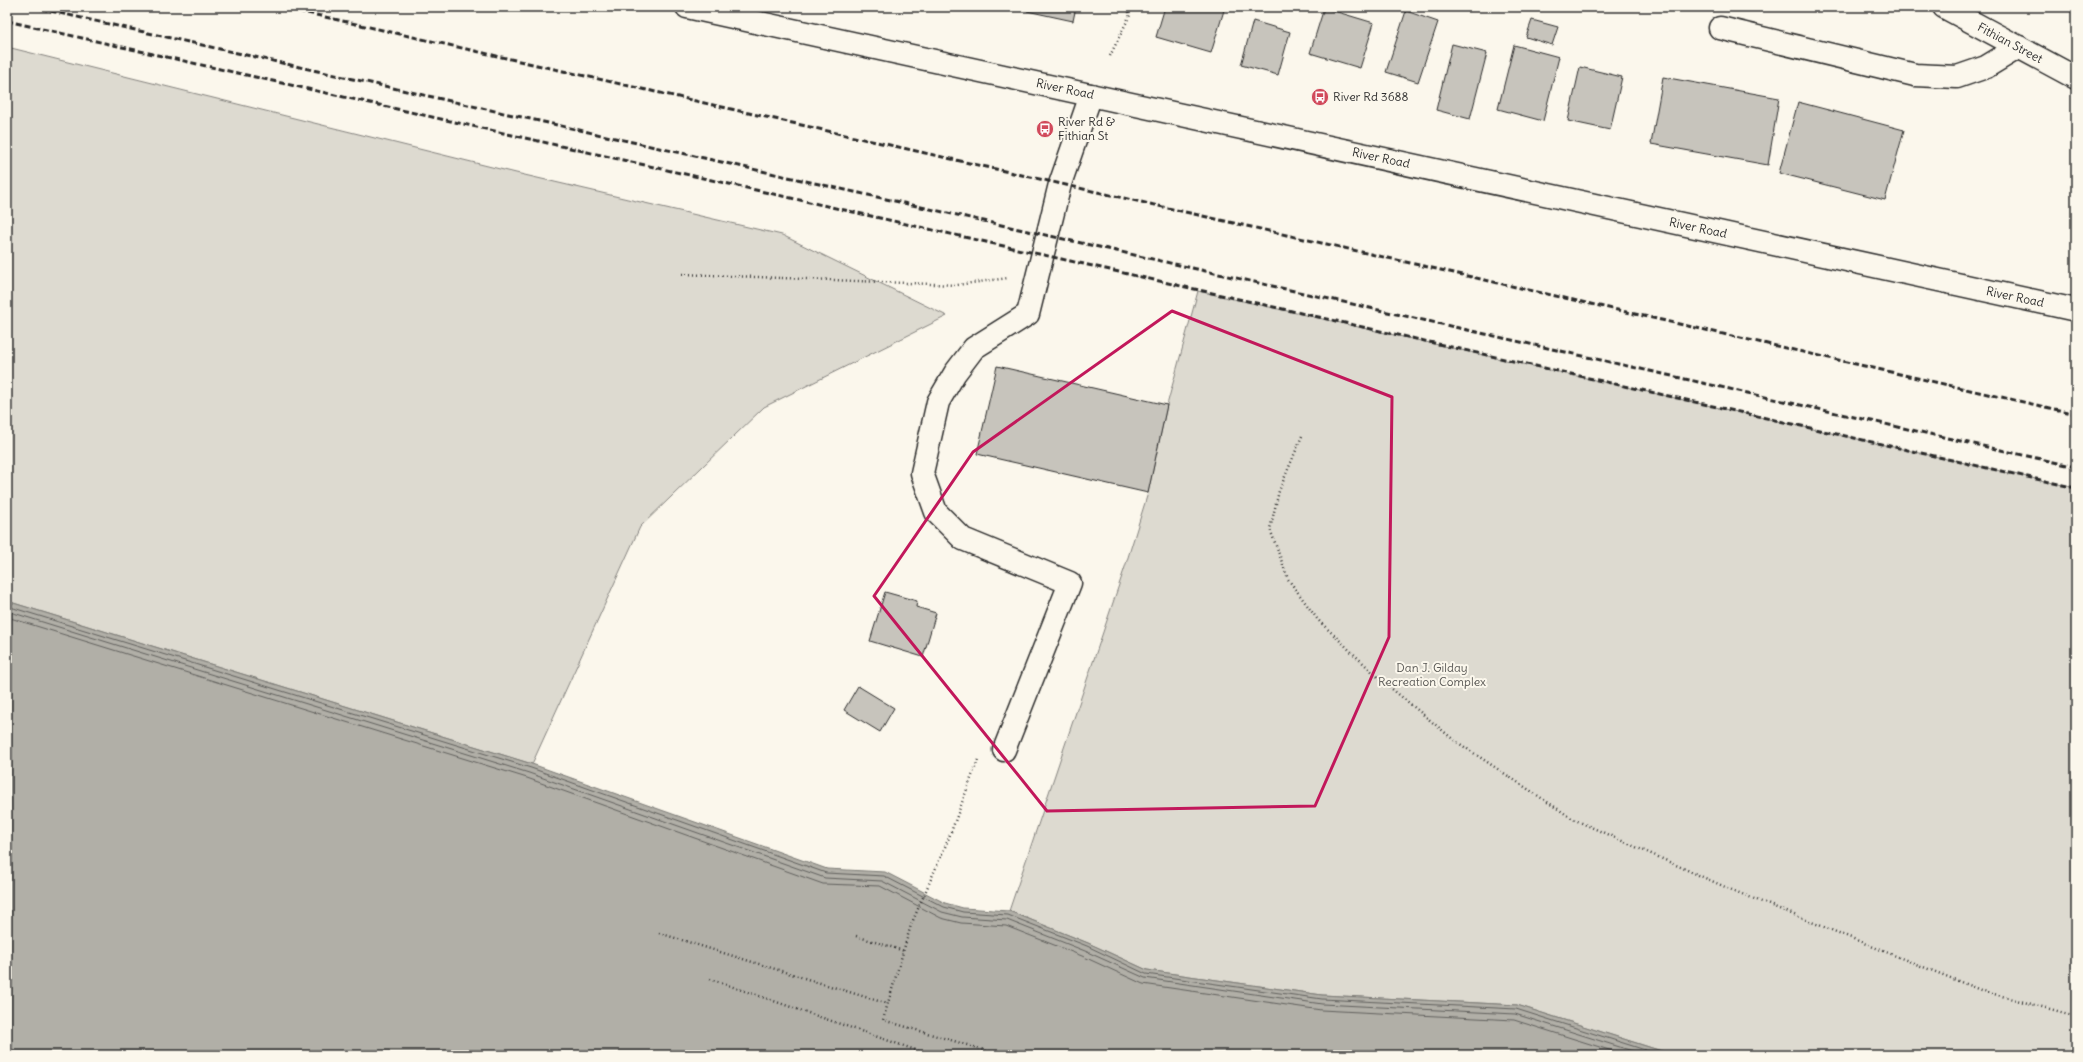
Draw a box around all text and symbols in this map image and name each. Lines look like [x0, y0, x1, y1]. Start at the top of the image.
street label: Fithian Street [1975, 19, 2045, 66]
street label: River Road [1035, 75, 1095, 102]
bus stop icon: River Rd 3688 [1310, 87, 1330, 107]
place label: River Rd 3688 [1333, 89, 1408, 104]
place label: River Rd & Fithian St [1058, 114, 1115, 143]
bus stop icon: River Rd & Fithian St [1035, 119, 1055, 139]
street label: River Road [1351, 144, 1411, 171]
street label: River Road [1668, 214, 1728, 241]
street label: River Road [1985, 283, 2045, 310]
park label: Dan J. Gilday Recreation Complex [1378, 660, 1486, 689]

